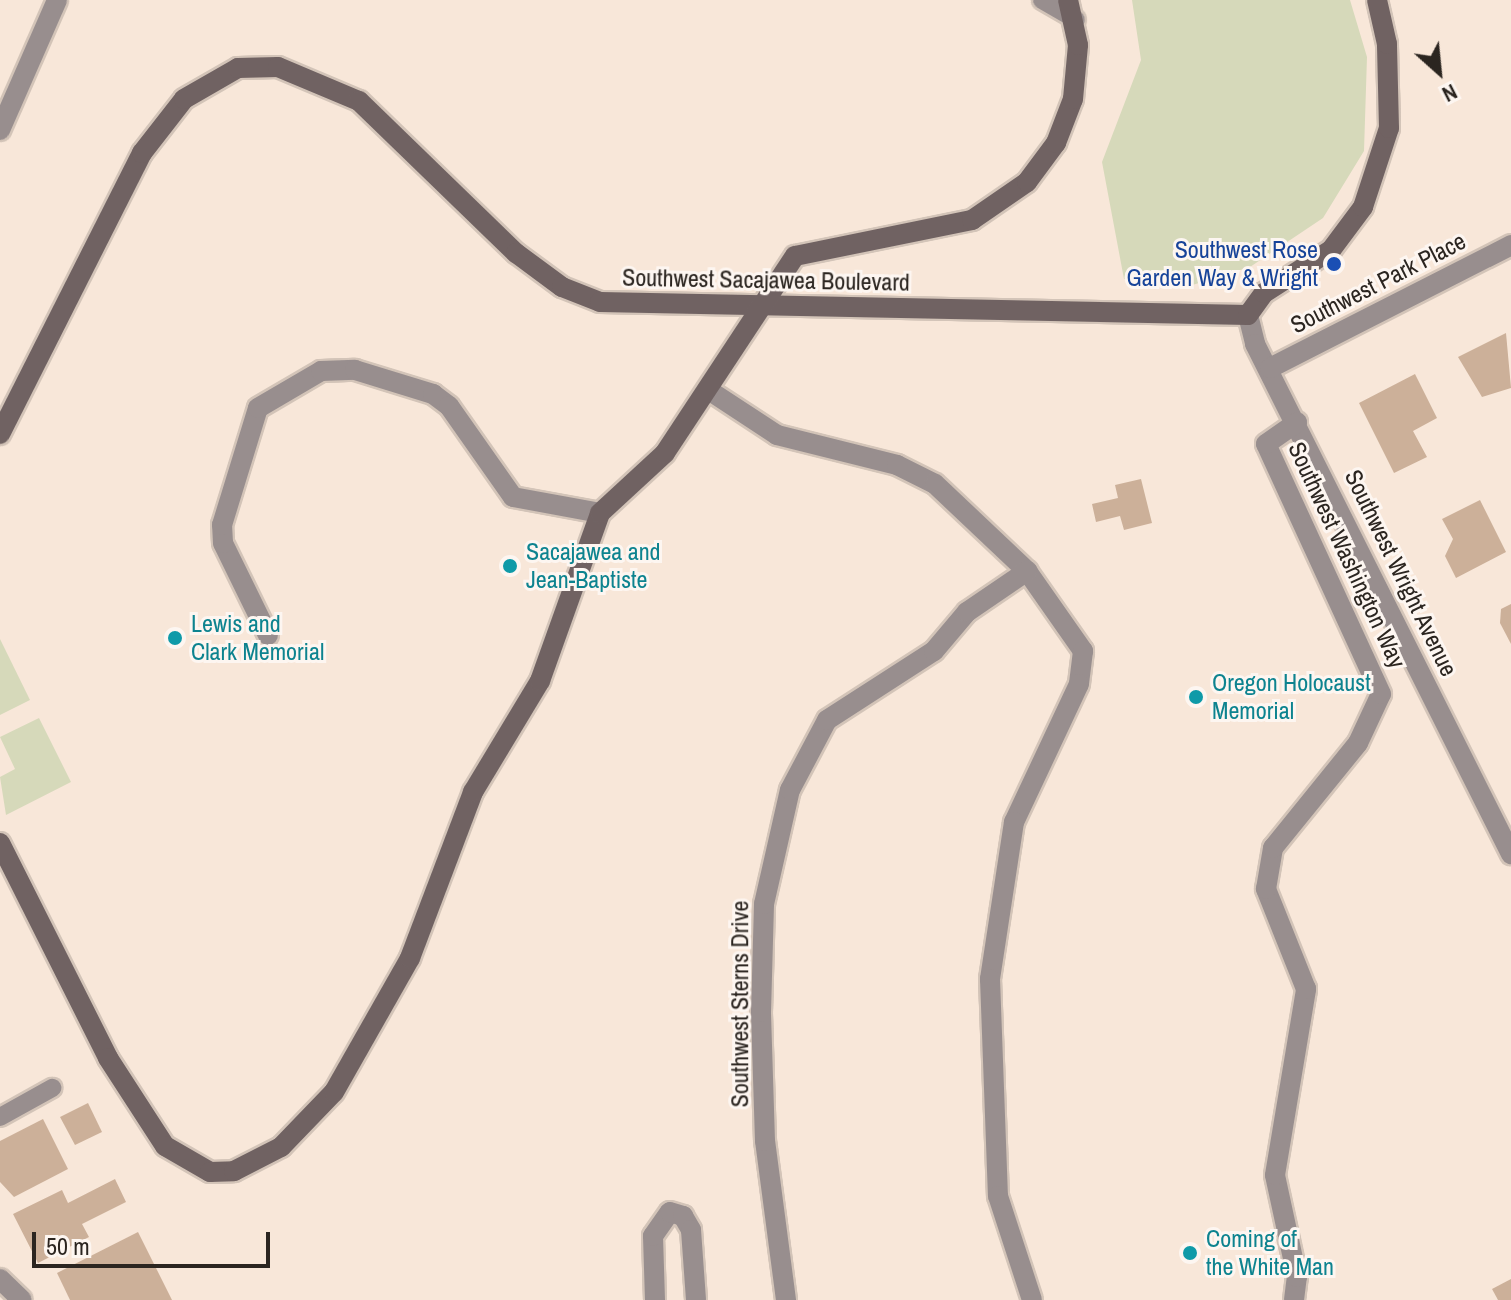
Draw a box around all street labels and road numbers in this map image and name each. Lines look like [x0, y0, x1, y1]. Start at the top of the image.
street label: Southwest Park Place [1286, 226, 1470, 340]
street label: Southwest Sacajawea Boulevard [622, 263, 910, 297]
street label: Southwest Washington Way [1282, 438, 1412, 672]
street label: Southwest Wright Avenue [1338, 465, 1464, 681]
street label: Southwest Sterns Drive [726, 901, 754, 1107]

